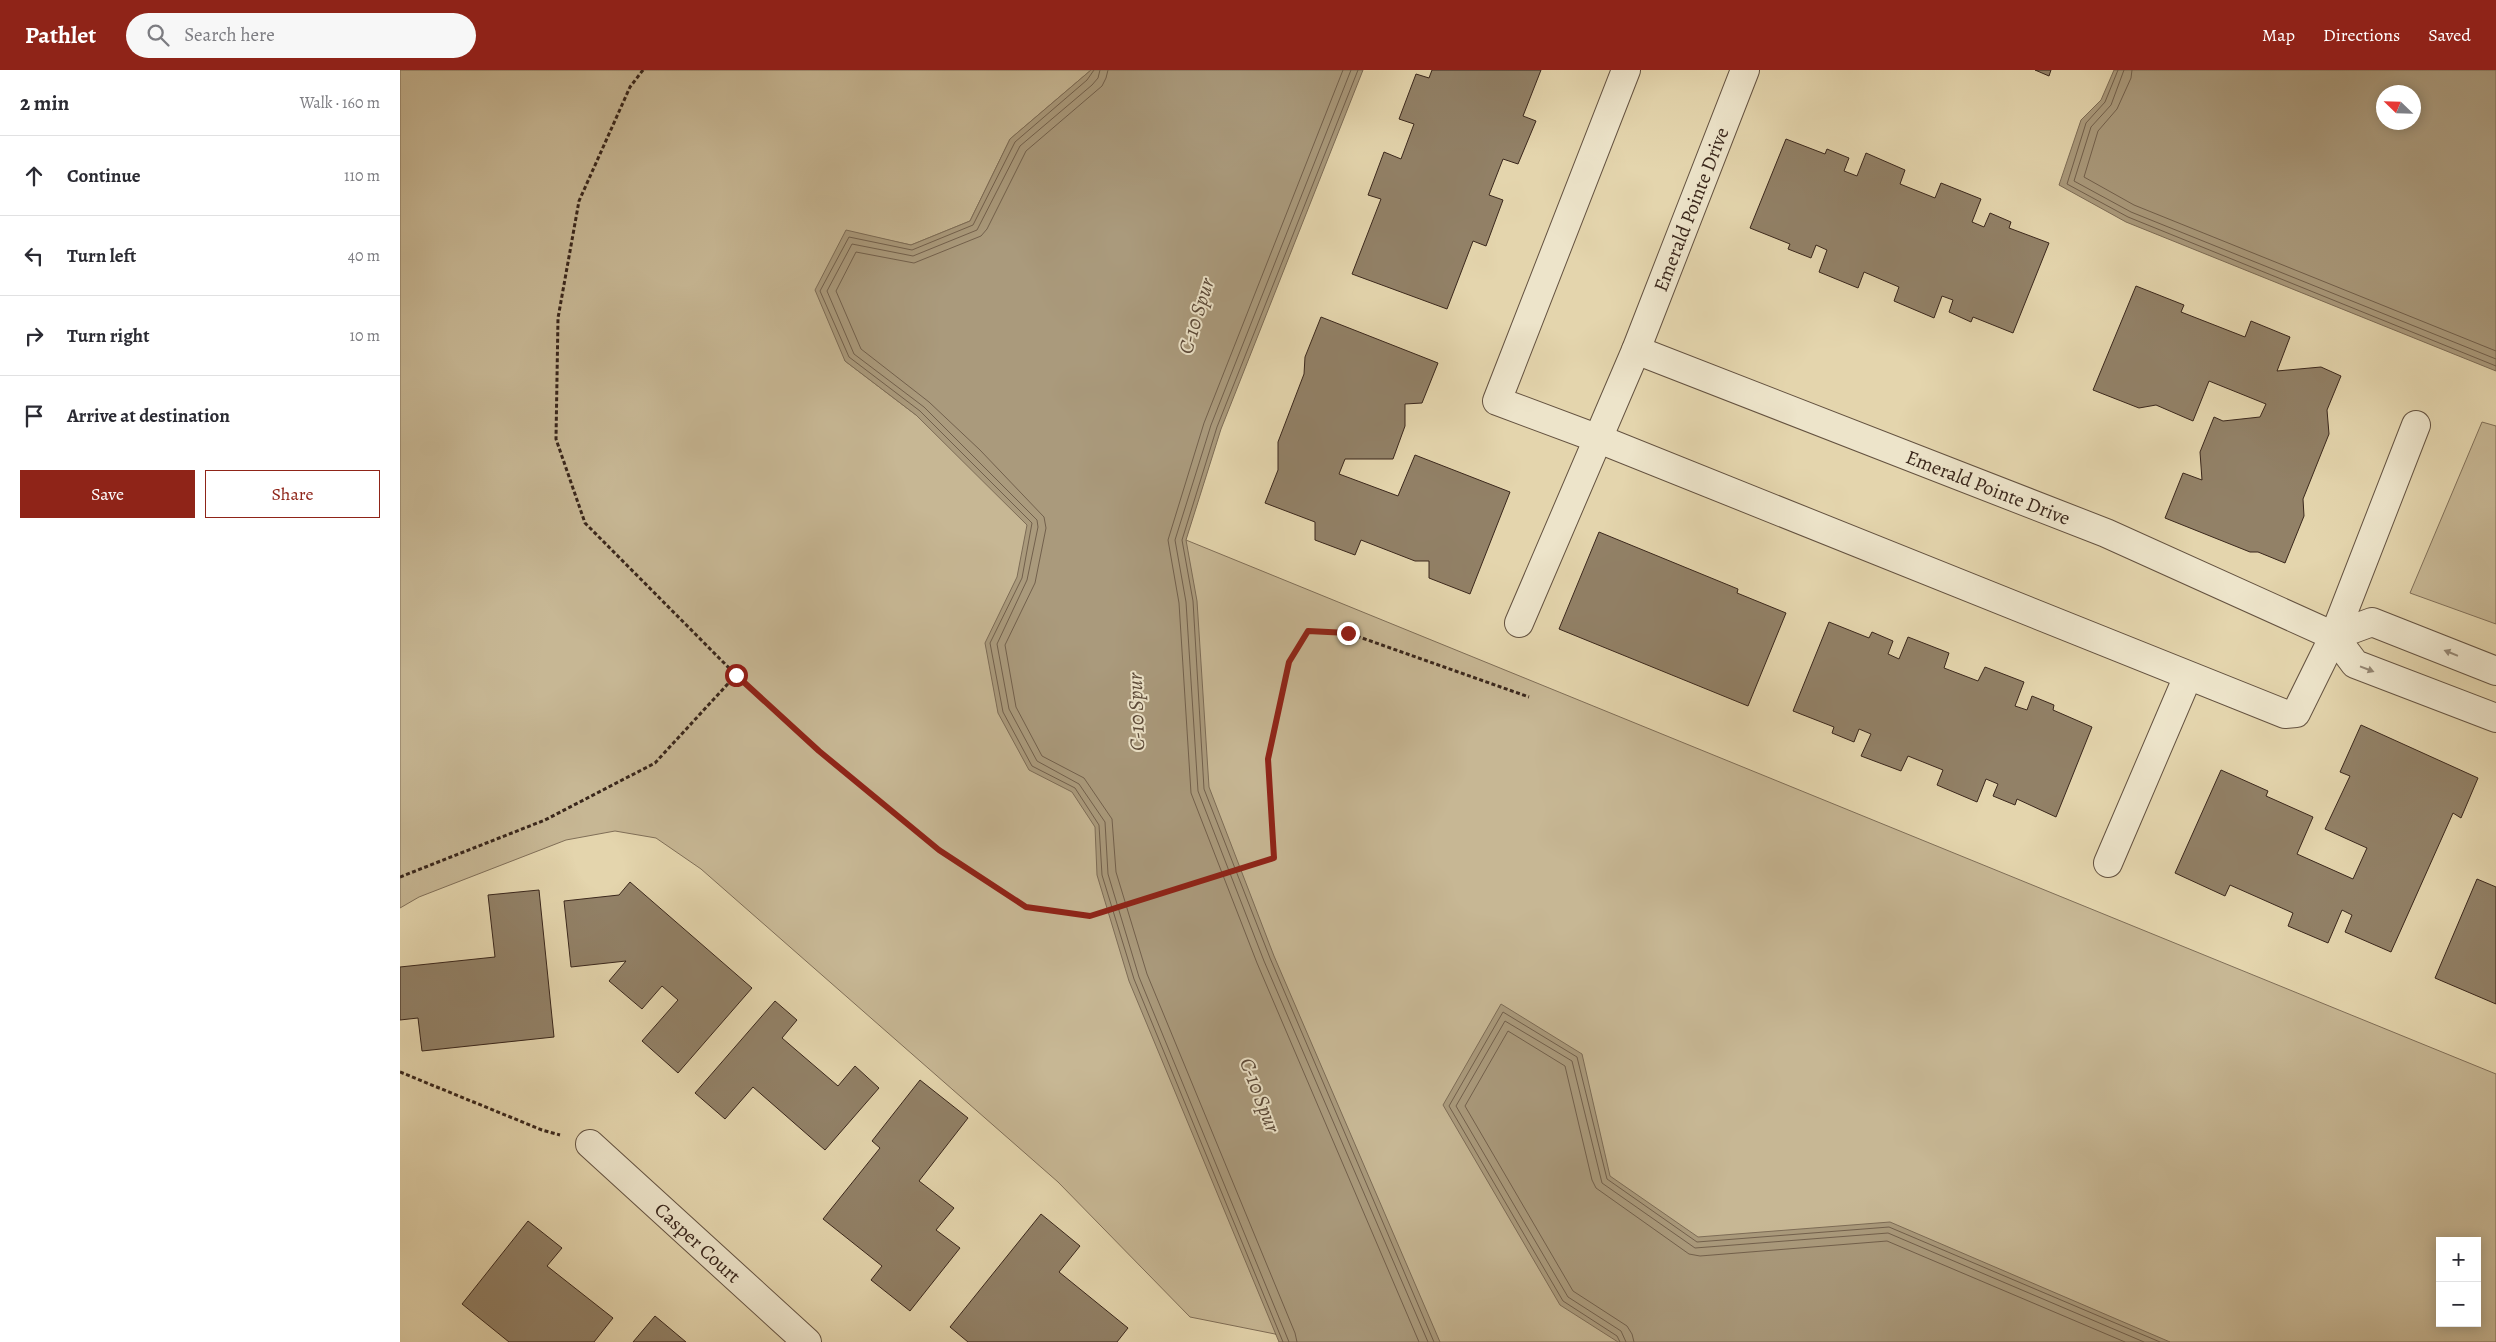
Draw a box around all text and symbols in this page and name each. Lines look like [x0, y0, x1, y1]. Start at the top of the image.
search box [126, 13, 476, 58]
text: Pathlet [25, 19, 96, 51]
icon: search [144, 21, 172, 49]
text: Search here [184, 22, 275, 48]
text: Map [2262, 23, 2295, 47]
text: Directions [2323, 23, 2400, 47]
text: Saved [2428, 23, 2471, 47]
north arrow [2376, 85, 2421, 130]
text: 2 min [20, 89, 69, 117]
text: Walk · 160 m [300, 92, 380, 114]
street label: Emerald Pointe Drive [1647, 123, 1735, 296]
icon: ahead [20, 162, 48, 190]
text: Continue [67, 163, 141, 189]
text: 110 m [344, 165, 380, 187]
icon: left [20, 242, 48, 270]
text: Turn left [67, 243, 136, 269]
text: 40 m [348, 245, 380, 267]
water label: C-10 Spur [1171, 274, 1221, 357]
icon: right [20, 322, 48, 350]
text: Turn right [67, 323, 149, 349]
text: 10 m [350, 325, 380, 347]
icon: arrive [20, 402, 48, 430]
text: Arrive at destination [67, 403, 230, 429]
street label: Emerald Pointe Drive [1902, 443, 2074, 532]
button: Save [20, 470, 195, 518]
button: Share [205, 470, 380, 518]
route end [1337, 622, 1360, 645]
one-way arrow [2444, 649, 2458, 657]
route start [725, 664, 748, 687]
one-way arrow [2360, 666, 2375, 673]
water label: C-10 Spur [1121, 672, 1151, 751]
water label: C-10 Spur [1233, 1054, 1287, 1137]
street label: Casper Court [648, 1196, 747, 1290]
map controls [2436, 1237, 2481, 1327]
button: + [2436, 1237, 2481, 1282]
button: − [2436, 1282, 2481, 1327]

